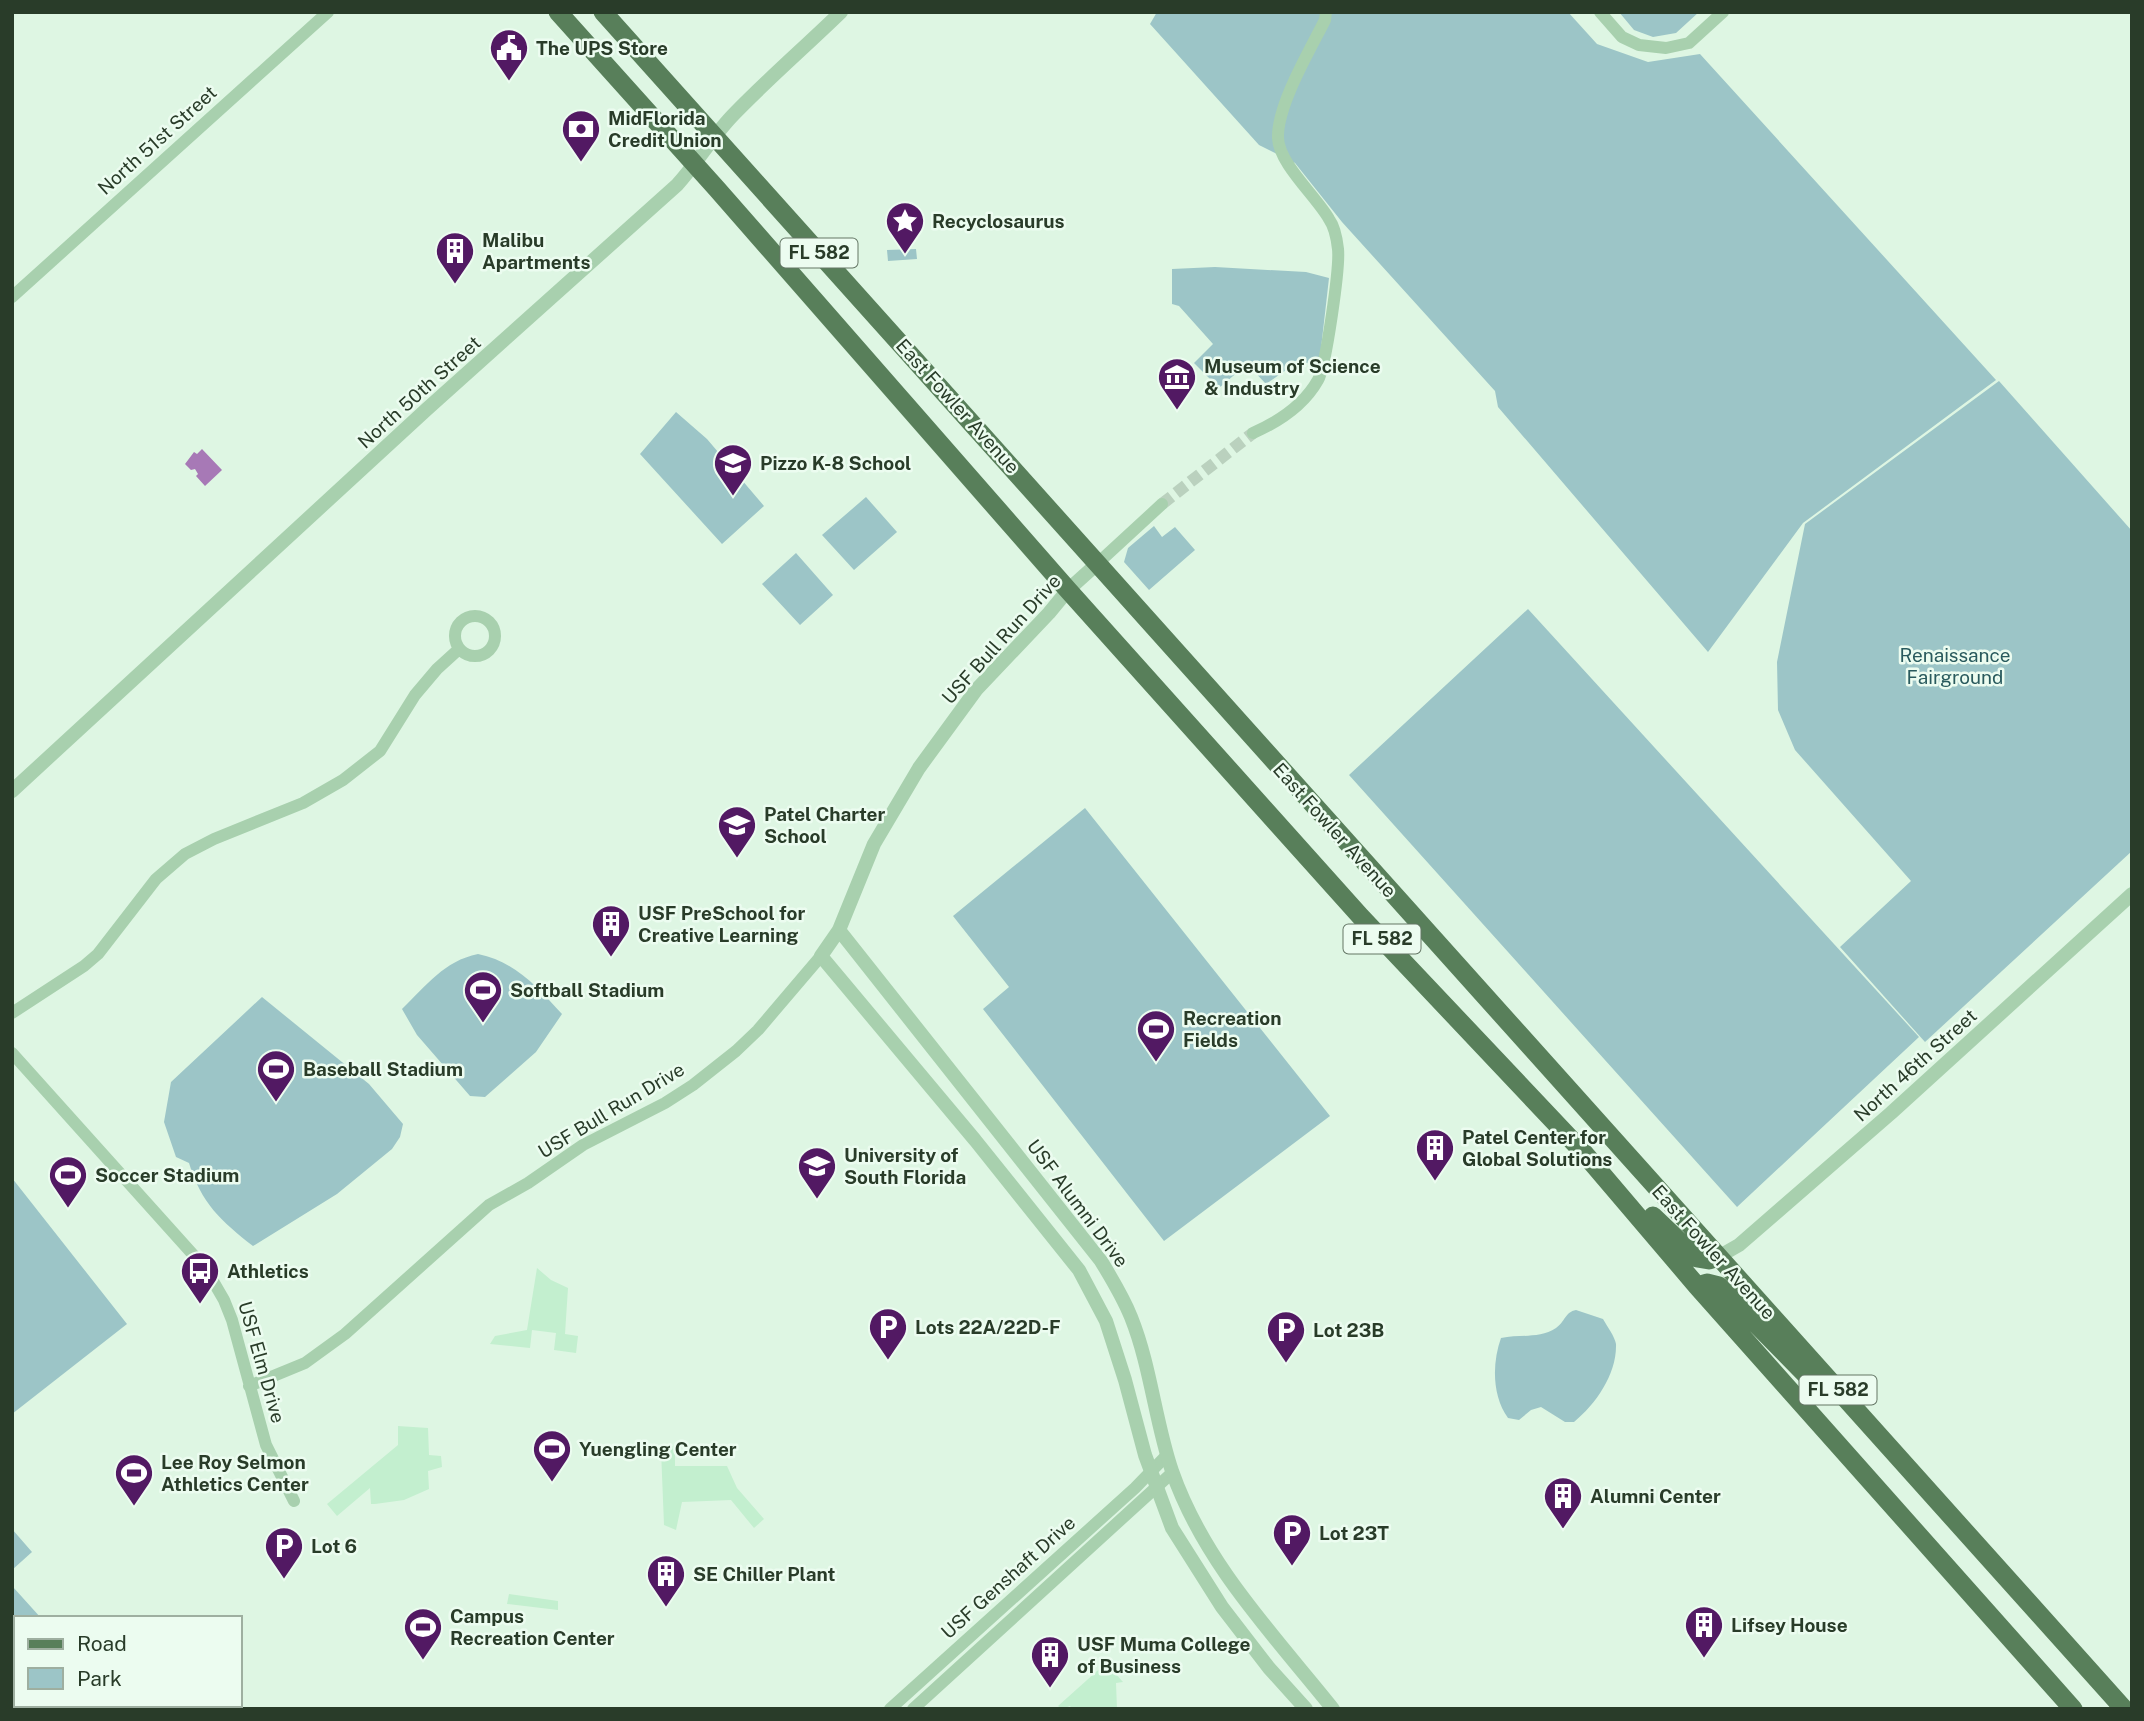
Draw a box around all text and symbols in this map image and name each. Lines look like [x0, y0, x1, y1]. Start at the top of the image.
public building icon: The UPS Store [488, 27, 530, 82]
place label: The UPS Store [536, 37, 668, 59]
street label: North 51st Street [93, 81, 221, 199]
place label: MidFlorida Credit Union [608, 107, 722, 151]
bank icon: MidFlorida Credit Union [560, 108, 602, 163]
place icon: Recyclosaurus [884, 200, 926, 255]
place label: Recyclosaurus [932, 210, 1065, 232]
place label: Malibu Apartments [482, 229, 590, 273]
building icon: Malibu Apartments [434, 230, 476, 285]
road number: FL 582 [780, 239, 858, 268]
street label: North 50th Street [353, 331, 485, 453]
street label: East Fowler Avenue [892, 334, 1024, 478]
place label: Museum of Science & Industry [1204, 355, 1381, 399]
museum icon: Museum of Science & Industry [1156, 356, 1198, 411]
school or university icon: Pizzo K-8 School [712, 442, 754, 497]
place label: Pizzo K-8 School [760, 452, 911, 474]
street label: USF Bull Run Drive [937, 570, 1065, 708]
park label: Renaissance Fairground [1899, 644, 2011, 688]
street label: East Fowler Avenue [1269, 758, 1401, 902]
place label: Patel Charter School [764, 803, 886, 847]
school or university icon: Patel Charter School [716, 804, 758, 859]
place label: USF PreSchool for Creative Learning [638, 902, 805, 946]
building icon: USF PreSchool for Creative Learning [590, 903, 632, 958]
road number: FL 582 [1344, 924, 1420, 954]
sports icon: Softball Stadium [462, 969, 504, 1024]
place label: Softball Stadium [510, 979, 664, 1001]
street label: North 46th Street [1849, 1004, 1981, 1126]
place label: Recreation Fields [1183, 1007, 1281, 1051]
sports icon: Recreation Fields [1135, 1008, 1177, 1063]
sports icon: Baseball Stadium [255, 1048, 297, 1103]
place label: Baseball Stadium [303, 1058, 463, 1080]
street label: USF Bull Run Drive [534, 1058, 688, 1162]
place label: Patel Center for Global Solutions [1462, 1126, 1612, 1170]
building icon: Patel Center for Global Solutions [1414, 1127, 1456, 1182]
street label: USF Alumni Drive [1023, 1135, 1133, 1271]
place label: University of South Florida [844, 1144, 966, 1188]
school or university icon: University of South Florida [796, 1145, 838, 1200]
sports icon: Soccer Stadium [47, 1154, 89, 1209]
place label: Soccer Stadium [95, 1164, 239, 1186]
street label: East Fowler Avenue [1648, 1180, 1780, 1324]
bus stop icon: Athletics [179, 1250, 221, 1305]
place label: Athletics [227, 1260, 309, 1282]
street label: USF Elm Drive [234, 1299, 290, 1425]
parking icon: Lots 22A/22D-F [867, 1306, 909, 1361]
parking icon: Lot 23B [1265, 1309, 1307, 1364]
place label: Lots 22A/22D-F [915, 1316, 1061, 1338]
place label: Lot 23B [1313, 1319, 1384, 1341]
road number: FL 582 [1800, 1376, 1876, 1405]
sports icon: Yuengling Center [531, 1428, 573, 1483]
place label: Yuengling Center [579, 1438, 737, 1460]
place label: Lee Roy Selmon Athletics Center [161, 1451, 309, 1495]
sports icon: Lee Roy Selmon Athletics Center [113, 1452, 155, 1507]
building icon: Alumni Center [1542, 1475, 1584, 1530]
place label: Alumni Center [1590, 1485, 1721, 1507]
street label: USF Genshaft Drive [937, 1511, 1079, 1643]
parking icon: Lot 23T [1271, 1512, 1313, 1567]
place label: Lot 23T [1319, 1522, 1389, 1544]
parking icon: Lot 6 [263, 1525, 305, 1580]
place label: Lot 6 [311, 1535, 357, 1557]
building icon: SE Chiller Plant [645, 1553, 687, 1608]
place label: SE Chiller Plant [693, 1563, 835, 1585]
building icon: Lifsey House [1683, 1604, 1725, 1659]
place label: Campus Recreation Center [450, 1605, 615, 1649]
sports icon: Campus Recreation Center [402, 1606, 444, 1661]
place label: Lifsey House [1731, 1614, 1848, 1636]
legend [14, 1616, 242, 1707]
text: Road [77, 1631, 127, 1656]
place label: USF Muma College of Business [1077, 1633, 1250, 1677]
building icon: USF Muma College of Business [1029, 1634, 1071, 1689]
text: Park [77, 1666, 122, 1691]

